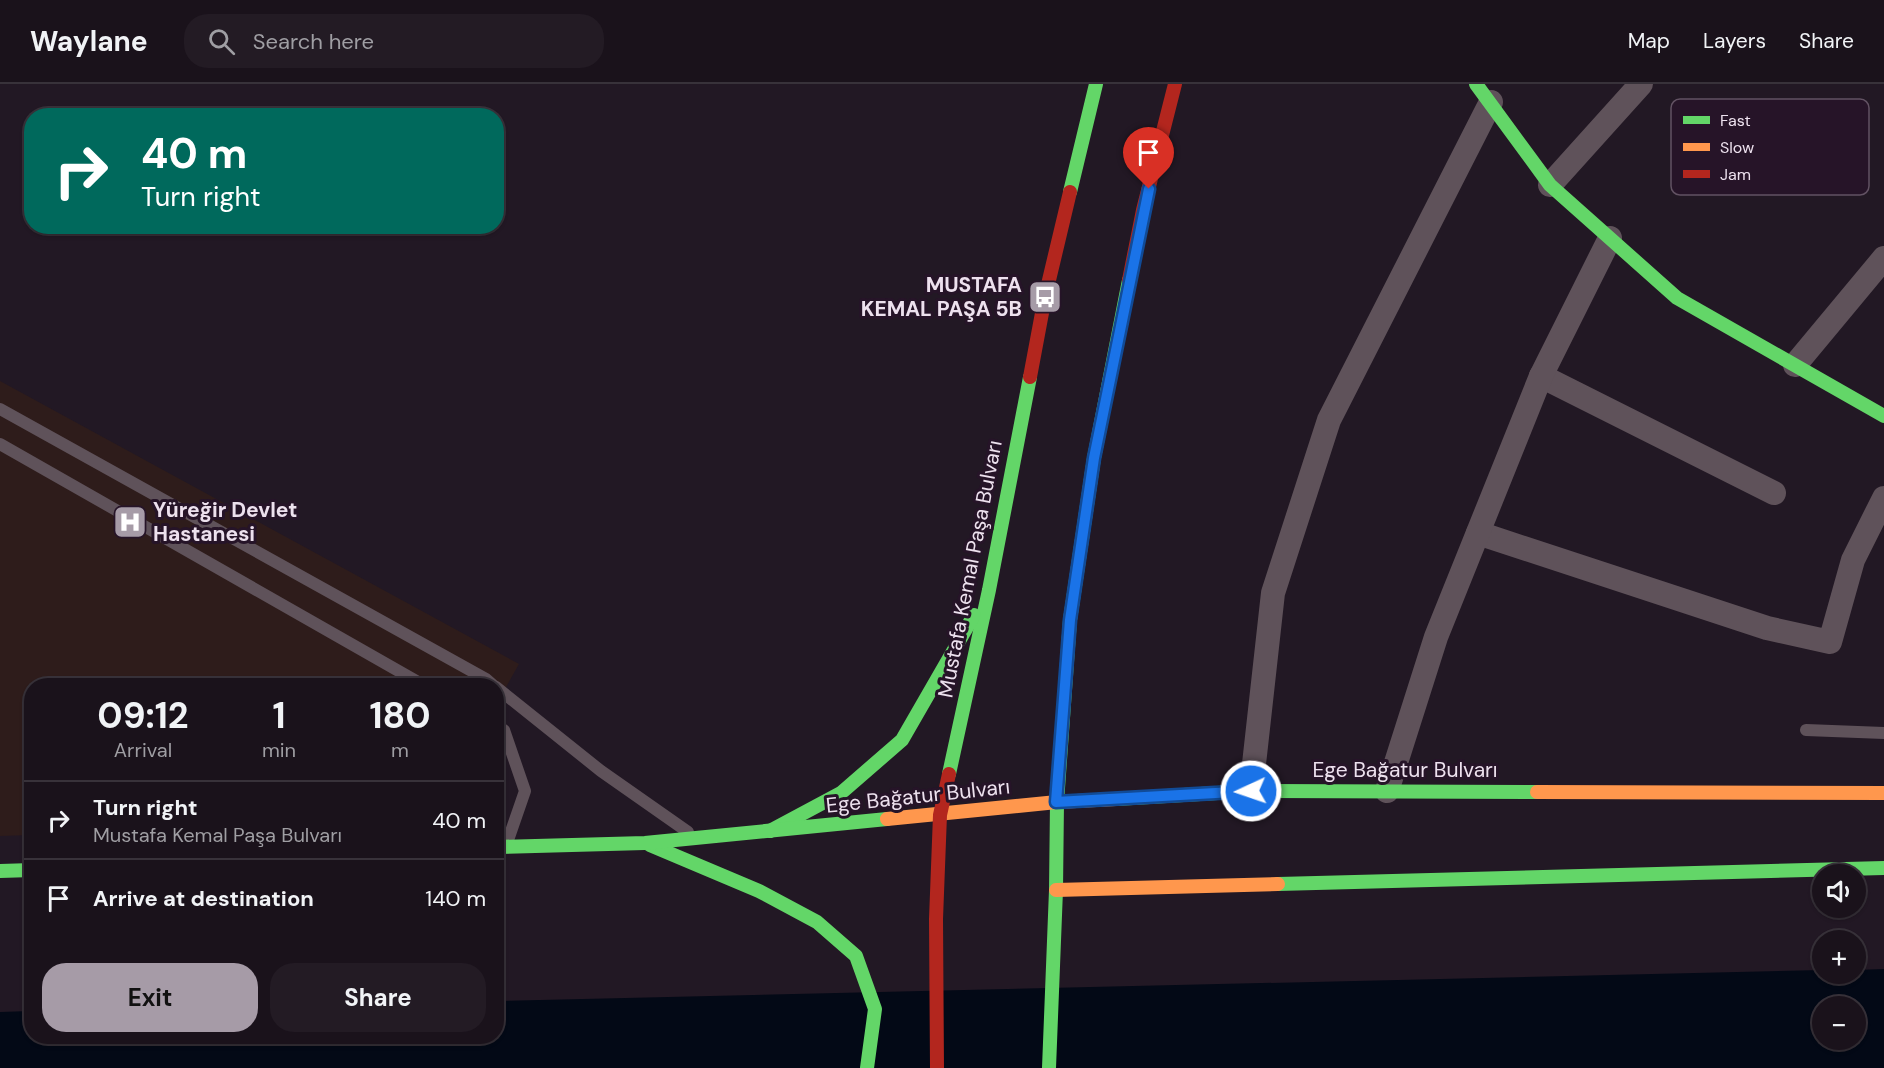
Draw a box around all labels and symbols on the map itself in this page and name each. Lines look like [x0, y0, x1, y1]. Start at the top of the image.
legend [1671, 99, 1869, 195]
text: Fast [1720, 110, 1751, 131]
pin [1123, 127, 1174, 189]
text: Slow [1720, 137, 1754, 158]
text: Jam [1720, 164, 1751, 185]
place label: MUSTAFA KEMAL PAŞA 5B [861, 271, 1022, 323]
bus stop icon: MUSTAFA KEMAL PAŞA 5B [1027, 279, 1063, 315]
street label: Mustafa Kemal Paşa Bulvarı [931, 438, 1009, 700]
place label: Yüreğir Devlet Hastanesi [153, 496, 297, 548]
hospital icon: Yüreğir Devlet Hastanesi [112, 504, 148, 540]
street label: Ege Bağatur Bulvarı [1312, 756, 1498, 784]
position arrow [1219, 759, 1283, 823]
street label: Ege Bağatur Bulvarı [825, 772, 1011, 820]

